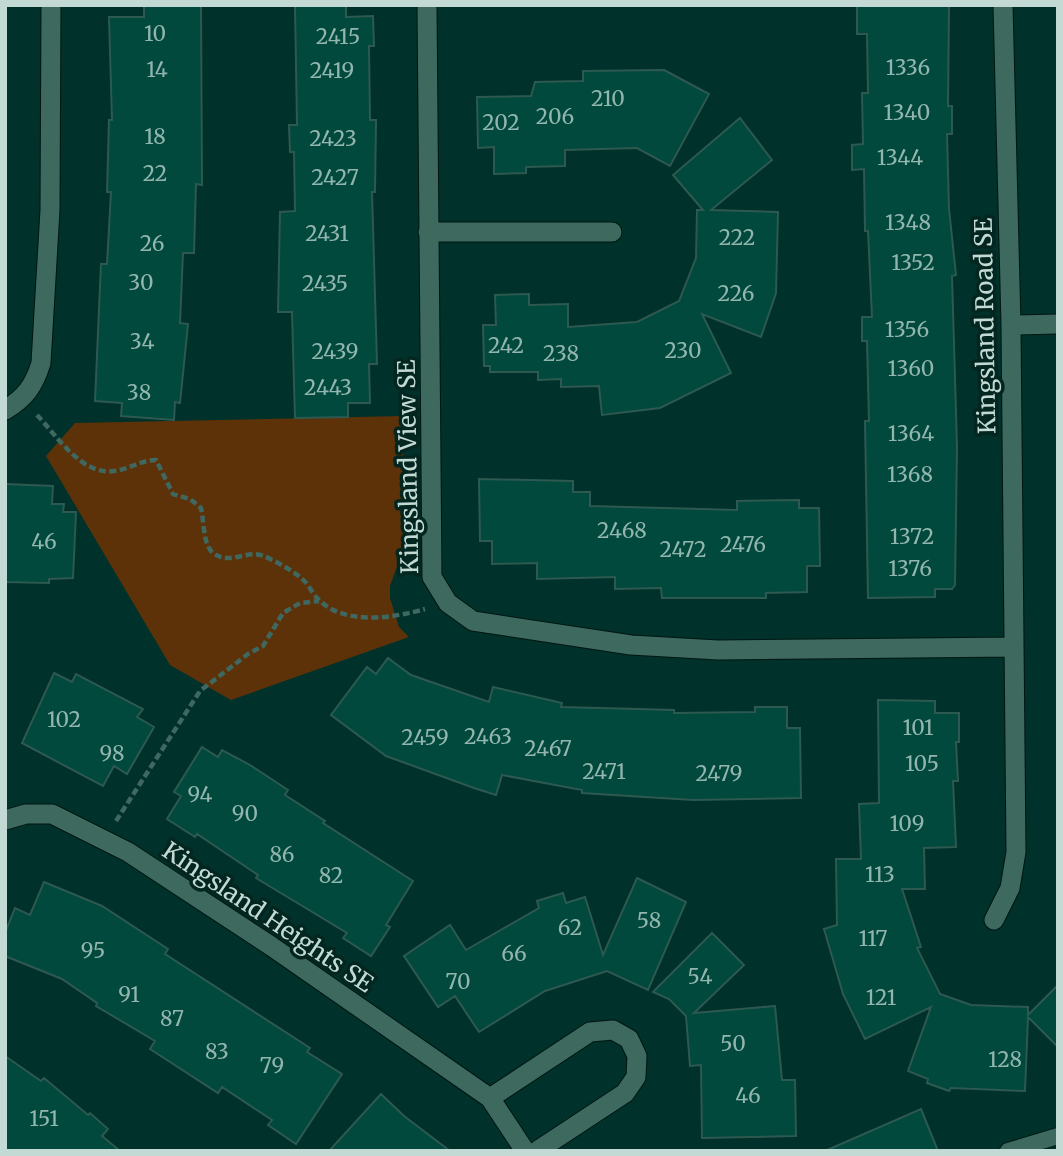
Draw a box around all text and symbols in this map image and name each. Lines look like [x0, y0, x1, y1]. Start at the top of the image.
house number: 10 [144, 20, 166, 47]
house number: 2415 [316, 23, 360, 50]
house number: 1336 [886, 54, 930, 81]
house number: 14 [146, 56, 168, 83]
house number: 2419 [310, 57, 354, 84]
house number: 210 [591, 85, 625, 112]
house number: 1340 [884, 99, 930, 126]
house number: 206 [536, 103, 574, 130]
house number: 202 [482, 109, 520, 136]
house number: 18 [144, 123, 166, 150]
house number: 2423 [309, 125, 357, 152]
house number: 1344 [877, 144, 923, 171]
house number: 22 [143, 160, 167, 187]
house number: 2427 [311, 164, 359, 191]
house number: 1348 [885, 209, 931, 236]
street label: Kingsland Road SE [968, 217, 1002, 434]
house number: 2431 [305, 220, 349, 247]
house number: 222 [719, 224, 755, 251]
house number: 26 [140, 230, 164, 257]
house number: 1352 [891, 249, 935, 276]
house number: 30 [128, 269, 154, 296]
house number: 2435 [302, 270, 348, 297]
house number: 226 [718, 280, 754, 307]
house number: 1356 [885, 316, 929, 343]
house number: 34 [130, 328, 154, 355]
house number: 242 [488, 332, 524, 359]
house number: 230 [664, 337, 702, 364]
house number: 2439 [311, 338, 359, 365]
house number: 238 [543, 340, 579, 367]
house number: 1360 [888, 355, 934, 382]
street label: Kingsland View SE [391, 359, 425, 574]
house number: 2443 [304, 374, 352, 401]
house number: 38 [127, 379, 151, 406]
house number: 1364 [888, 420, 934, 447]
house number: 1368 [887, 461, 933, 488]
house number: 2468 [597, 517, 647, 544]
house number: 1372 [890, 523, 934, 550]
house number: 46 [31, 528, 57, 555]
house number: 2476 [720, 531, 766, 558]
house number: 2472 [660, 536, 706, 563]
house number: 1376 [888, 555, 932, 582]
house number: 102 [47, 706, 81, 733]
house number: 101 [903, 714, 933, 741]
house number: 2463 [464, 723, 512, 750]
house number: 2459 [401, 724, 449, 751]
house number: 2467 [524, 735, 572, 762]
house number: 98 [100, 740, 124, 767]
house number: 105 [905, 750, 939, 777]
house number: 2471 [582, 758, 626, 785]
house number: 2479 [695, 760, 743, 787]
house number: 94 [187, 781, 213, 808]
house number: 90 [232, 800, 258, 827]
house number: 109 [890, 810, 924, 837]
street label: Kingsland Heights SE [157, 835, 380, 1000]
house number: 86 [269, 841, 295, 868]
house number: 113 [865, 861, 895, 888]
house number: 82 [319, 862, 343, 889]
house number: 58 [637, 907, 661, 934]
house number: 62 [558, 914, 582, 941]
house number: 117 [858, 925, 888, 952]
house number: 95 [81, 937, 105, 964]
house number: 66 [501, 940, 527, 967]
house number: 54 [688, 963, 712, 990]
house number: 70 [446, 968, 470, 995]
house number: 91 [118, 981, 140, 1008]
house number: 121 [866, 984, 896, 1011]
house number: 87 [160, 1005, 184, 1032]
house number: 50 [720, 1030, 746, 1057]
house number: 83 [205, 1038, 229, 1065]
house number: 128 [988, 1046, 1022, 1073]
house number: 79 [260, 1052, 284, 1079]
house number: 46 [735, 1082, 761, 1109]
house number: 151 [29, 1105, 59, 1132]

